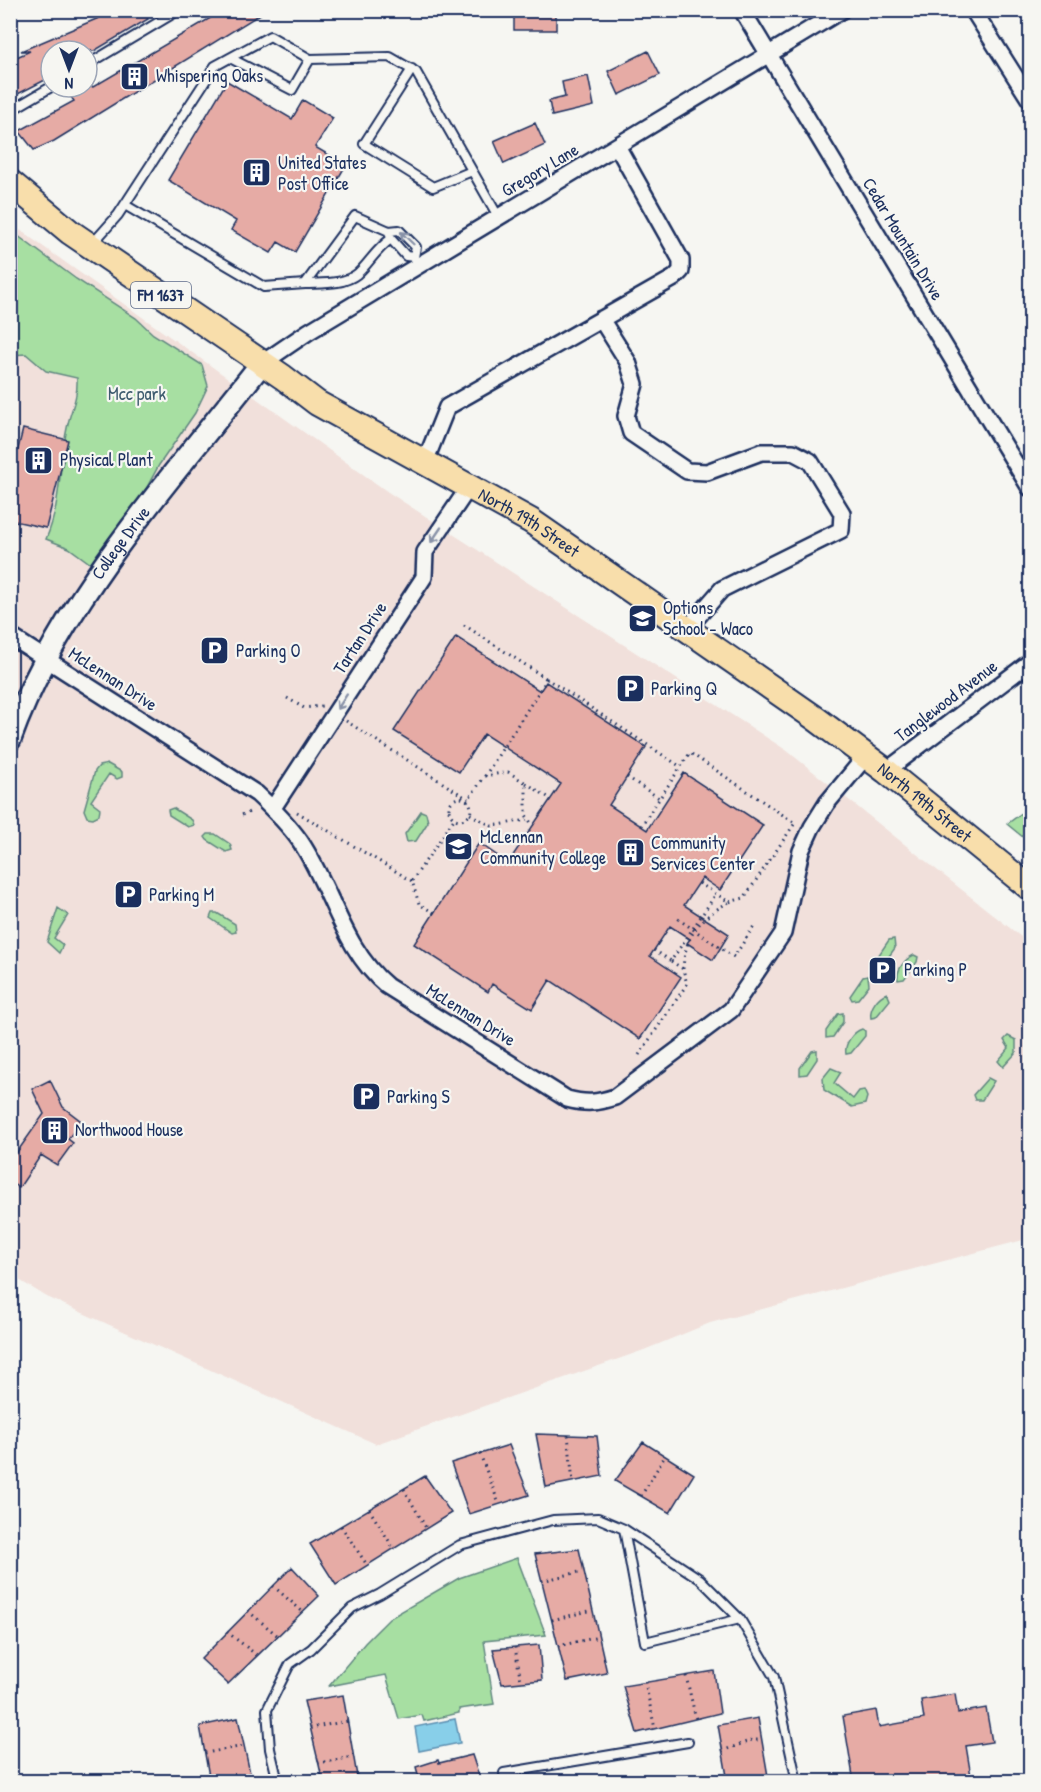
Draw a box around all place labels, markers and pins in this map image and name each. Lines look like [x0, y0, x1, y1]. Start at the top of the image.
building icon: Whispering Oaks [119, 60, 151, 92]
place label: Whispering Oaks [156, 63, 263, 88]
place label: United States Post Office [278, 150, 366, 196]
building icon: United States Post Office [241, 157, 273, 189]
building icon: Physical Plant [23, 444, 55, 476]
place label: Physical Plant [60, 447, 153, 472]
place label: Options School - Waco [663, 595, 753, 641]
school or university icon: Options School - Waco [626, 602, 658, 634]
parking icon: Parking O [199, 635, 231, 667]
place label: Parking O [236, 638, 300, 663]
parking icon: Parking Q [614, 673, 646, 705]
place label: Parking Q [651, 676, 717, 701]
place label: McLennan Community College [480, 824, 606, 870]
place label: Community Services Center [651, 830, 755, 876]
school or university icon: McLennan Community College [443, 831, 475, 863]
building icon: Community Services Center [614, 837, 646, 869]
parking icon: Parking M [112, 879, 144, 911]
place label: Parking M [149, 882, 214, 907]
parking icon: Parking P [867, 954, 899, 986]
place label: Parking P [904, 957, 967, 982]
parking icon: Parking S [350, 1081, 382, 1113]
place label: Parking S [387, 1084, 450, 1109]
building icon: Northwood House [38, 1114, 70, 1146]
place label: Northwood House [75, 1117, 184, 1142]

